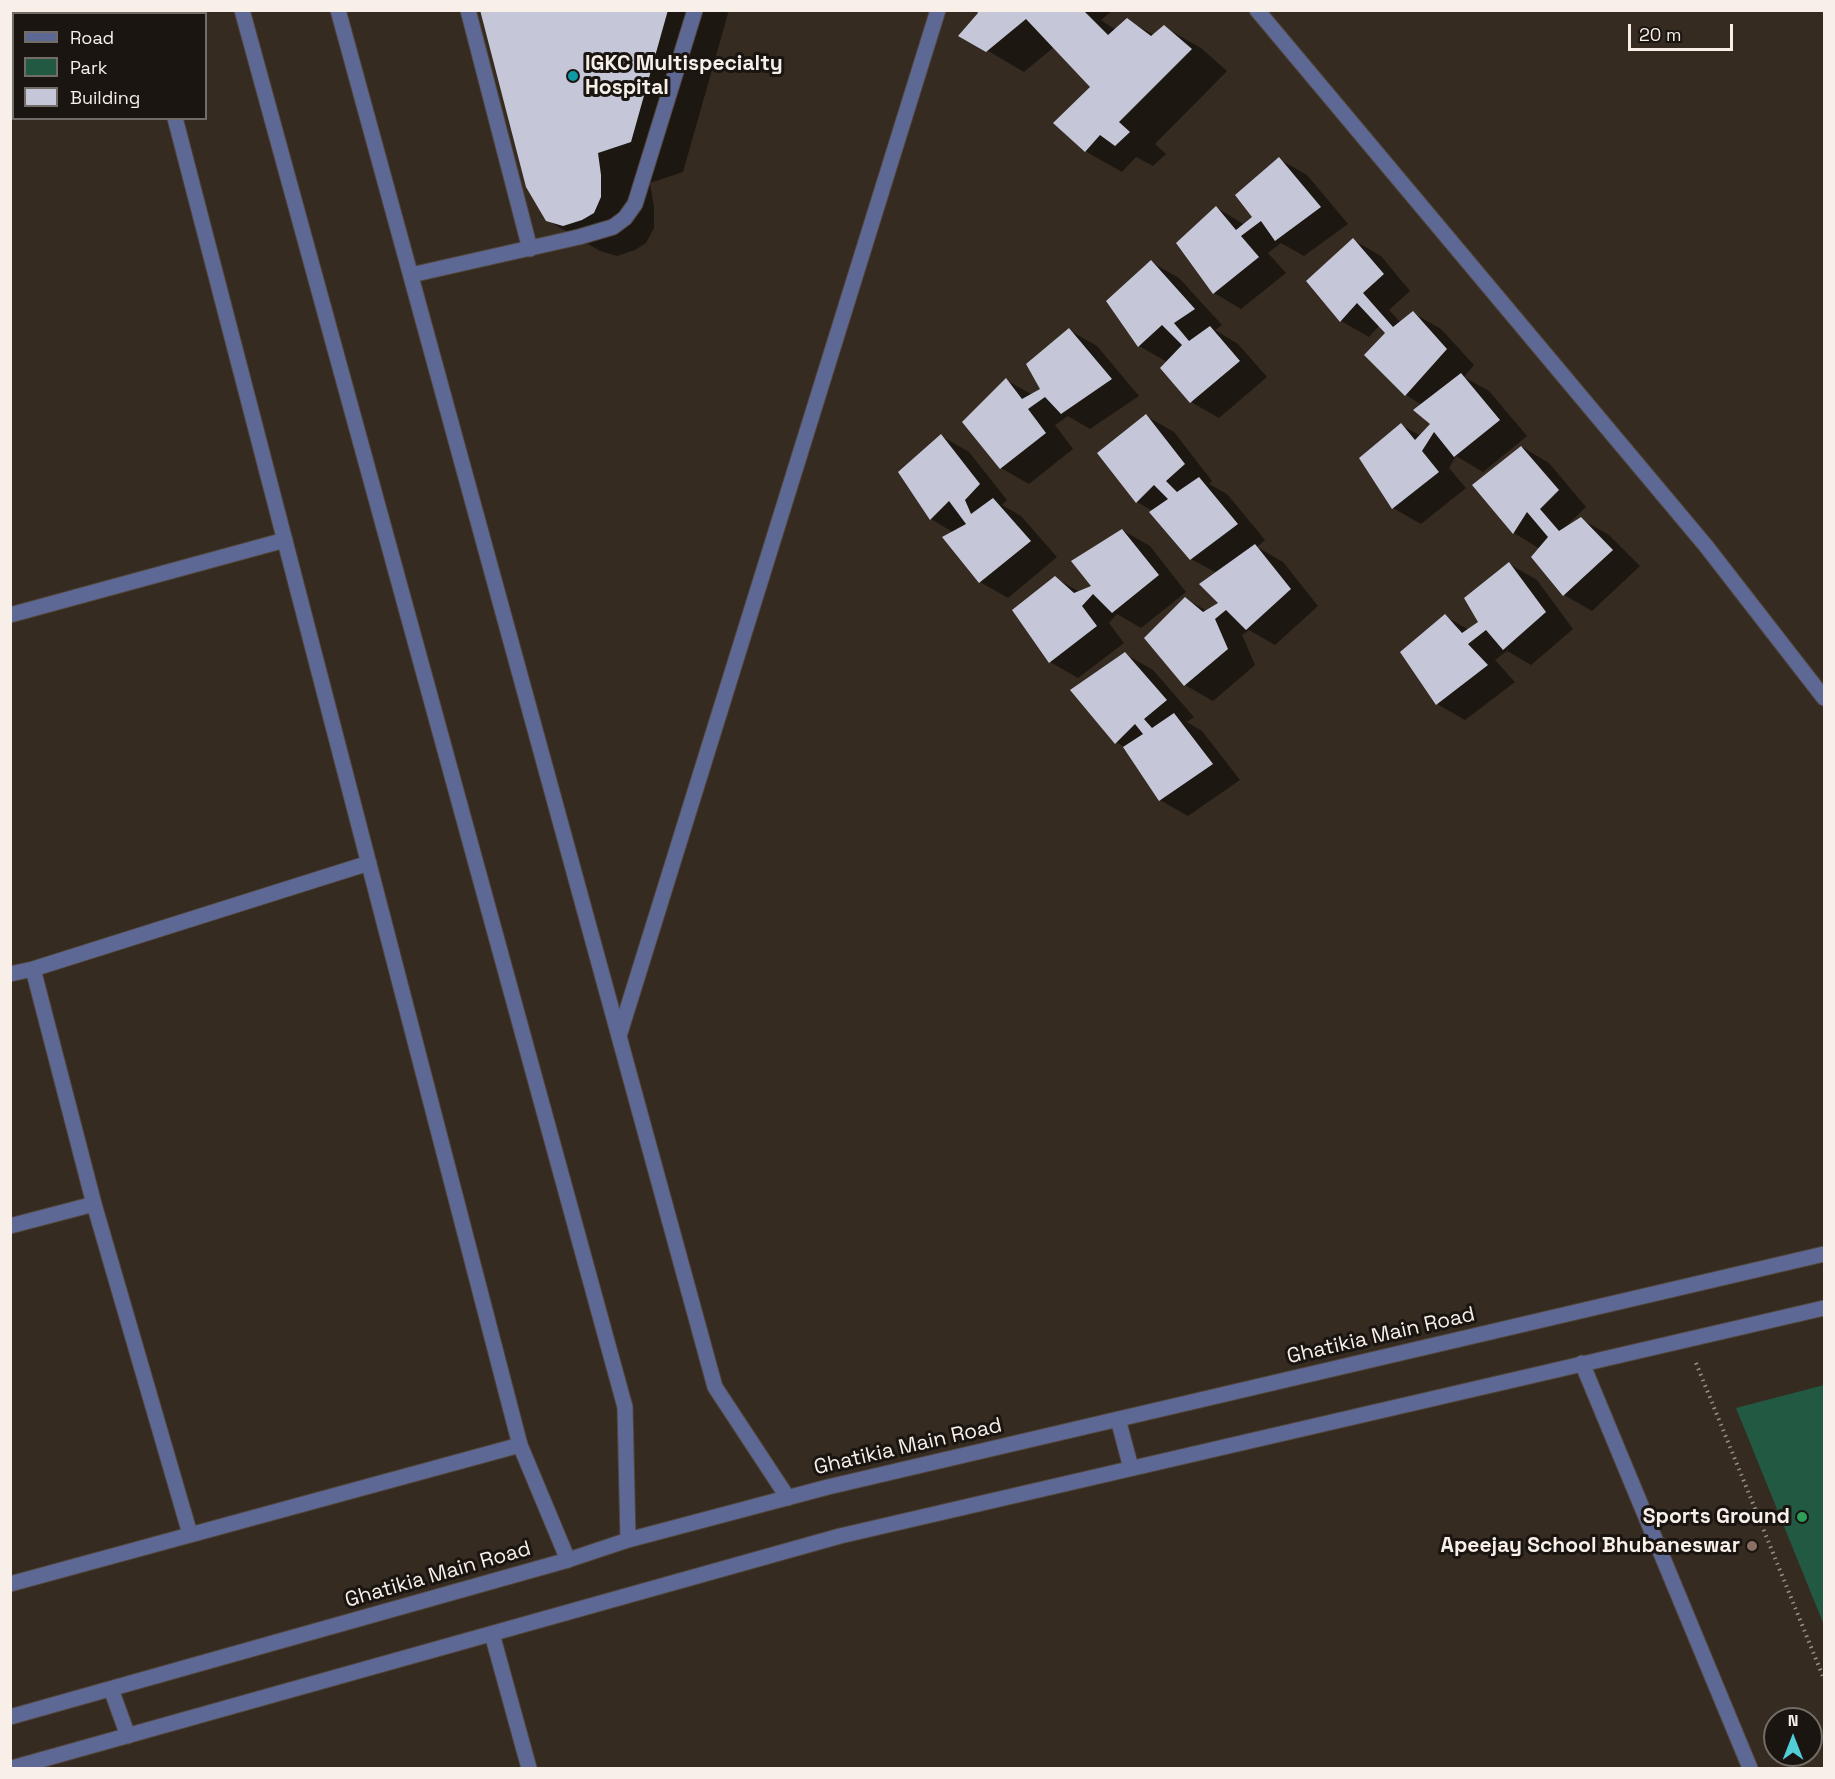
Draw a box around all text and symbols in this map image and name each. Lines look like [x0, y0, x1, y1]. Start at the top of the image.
legend [12, 12, 207, 120]
scale bar [1631, 12, 1736, 50]
text: 20 m [1639, 23, 1682, 46]
text: Road [70, 26, 114, 49]
place label: IGKC Multispecialty Hospital [585, 51, 783, 101]
text: Park [70, 56, 107, 79]
marker: IGKC Multispecialty Hospital [566, 69, 580, 83]
text: Building [70, 86, 140, 109]
street label: Ghatikia Main Road [1285, 1302, 1477, 1370]
street label: Ghatikia Main Road [812, 1413, 1004, 1481]
place label: Sports Ground [1643, 1504, 1790, 1530]
marker: Sports Ground [1795, 1510, 1809, 1524]
place label: Apeejay School Bhubaneswar [1441, 1533, 1740, 1559]
street label: Ghatikia Main Road [342, 1536, 534, 1614]
marker: Apeejay School Bhubaneswar [1745, 1539, 1759, 1553]
north arrow [1763, 1707, 1823, 1767]
text: N [1788, 1710, 1798, 1731]

